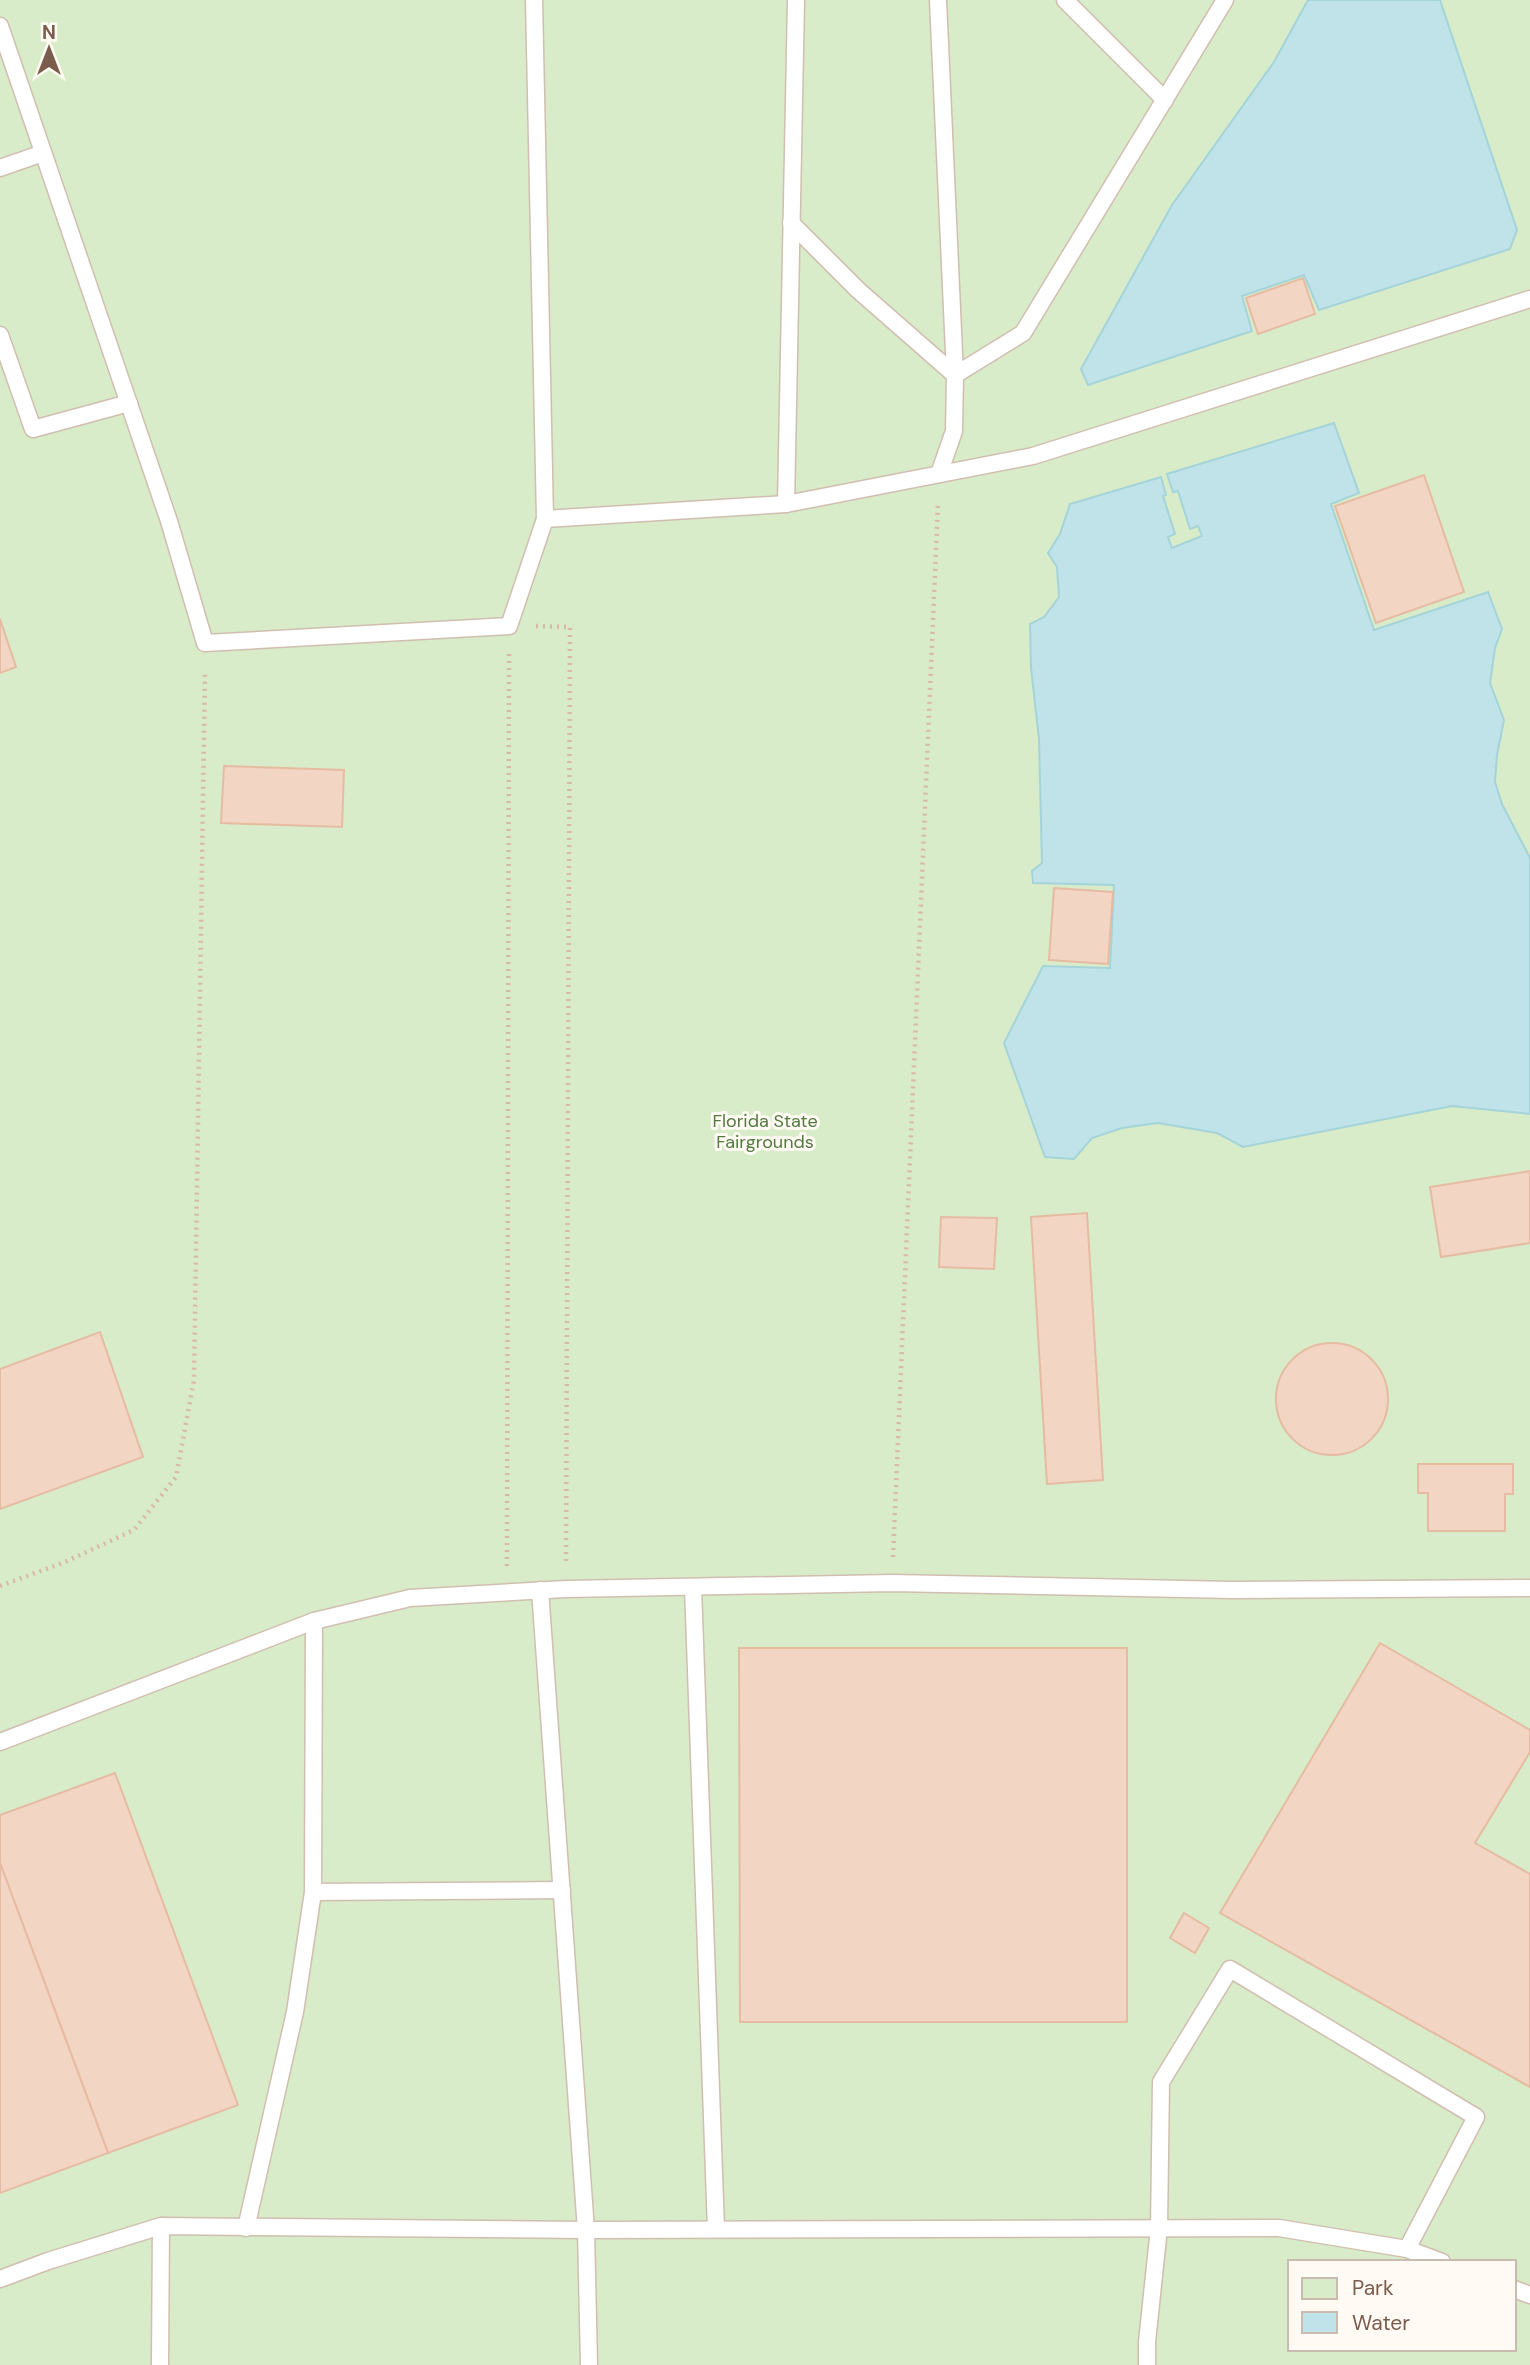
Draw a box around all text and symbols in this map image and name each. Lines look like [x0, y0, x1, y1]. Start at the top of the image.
north arrow [14, 14, 84, 84]
text: N [42, 20, 56, 45]
park label: Florida State Fairgrounds [712, 1109, 818, 1154]
legend [1288, 2260, 1516, 2351]
text: Park [1352, 2274, 1394, 2302]
text: Water [1352, 2309, 1410, 2337]

